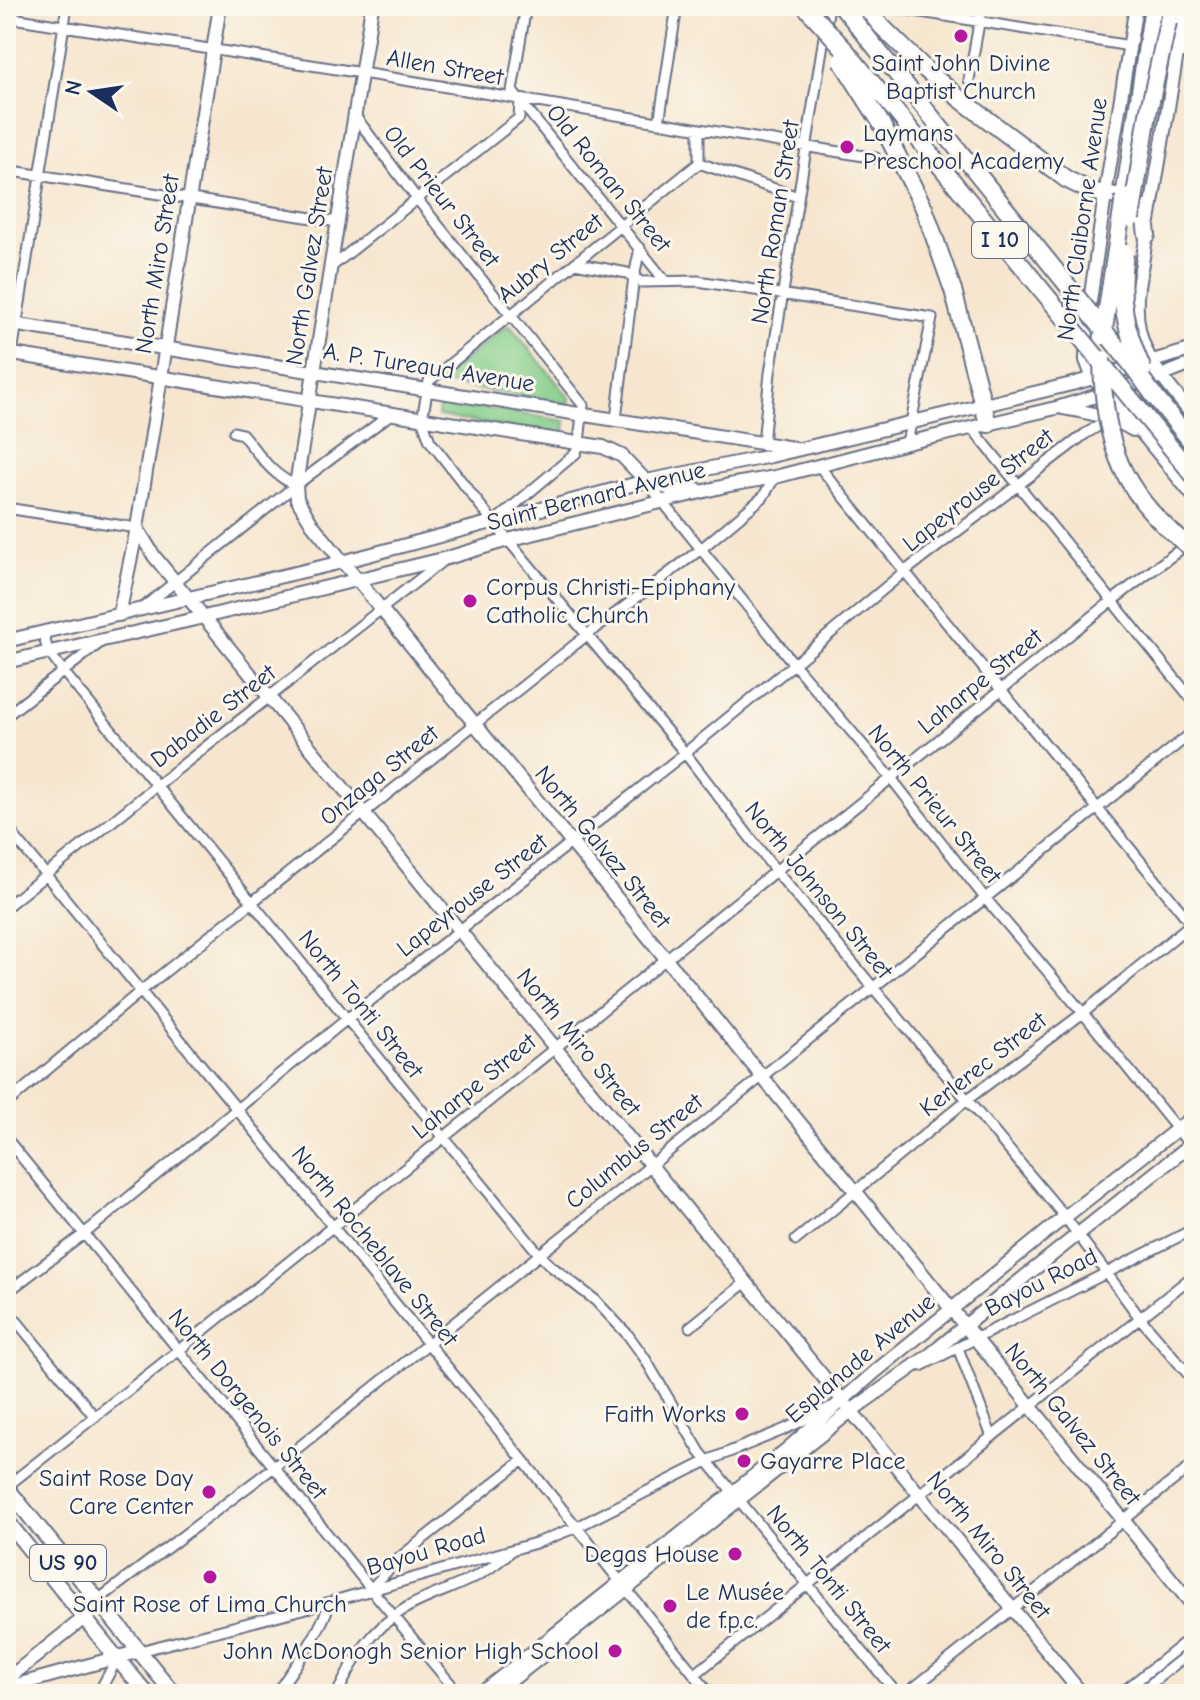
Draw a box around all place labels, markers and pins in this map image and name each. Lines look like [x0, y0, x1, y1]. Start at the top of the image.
marker: Saint John Divine Baptist Church [952, 27, 970, 45]
place label: Saint John Divine Baptist Church [872, 49, 1050, 105]
place label: Laymans Preschool Academy [863, 119, 1064, 175]
marker: Laymans Preschool Academy [838, 138, 856, 156]
place label: Corpus Christi-Epiphany Catholic Church [486, 573, 735, 629]
marker: Corpus Christi-Epiphany Catholic Church [461, 592, 479, 610]
place label: Faith Works [604, 1400, 726, 1428]
marker: Faith Works [733, 1405, 751, 1423]
place label: Gayarre Place [760, 1447, 906, 1475]
marker: Gayarre Place [735, 1452, 753, 1470]
place label: Saint Rose Day Care Center [39, 1464, 193, 1520]
marker: Saint Rose Day Care Center [200, 1483, 218, 1501]
place label: Degas House [585, 1540, 719, 1568]
marker: Degas House [726, 1545, 744, 1563]
marker: Saint Rose of Lima Church [201, 1568, 219, 1586]
place label: Le Musée de f.p.c. [686, 1578, 784, 1634]
place label: Saint Rose of Lima Church [73, 1590, 347, 1618]
marker: Le Musée de f.p.c. [661, 1597, 679, 1615]
place label: John McDonogh Senior High School [223, 1637, 599, 1665]
marker: John McDonogh Senior High School [606, 1642, 624, 1660]

